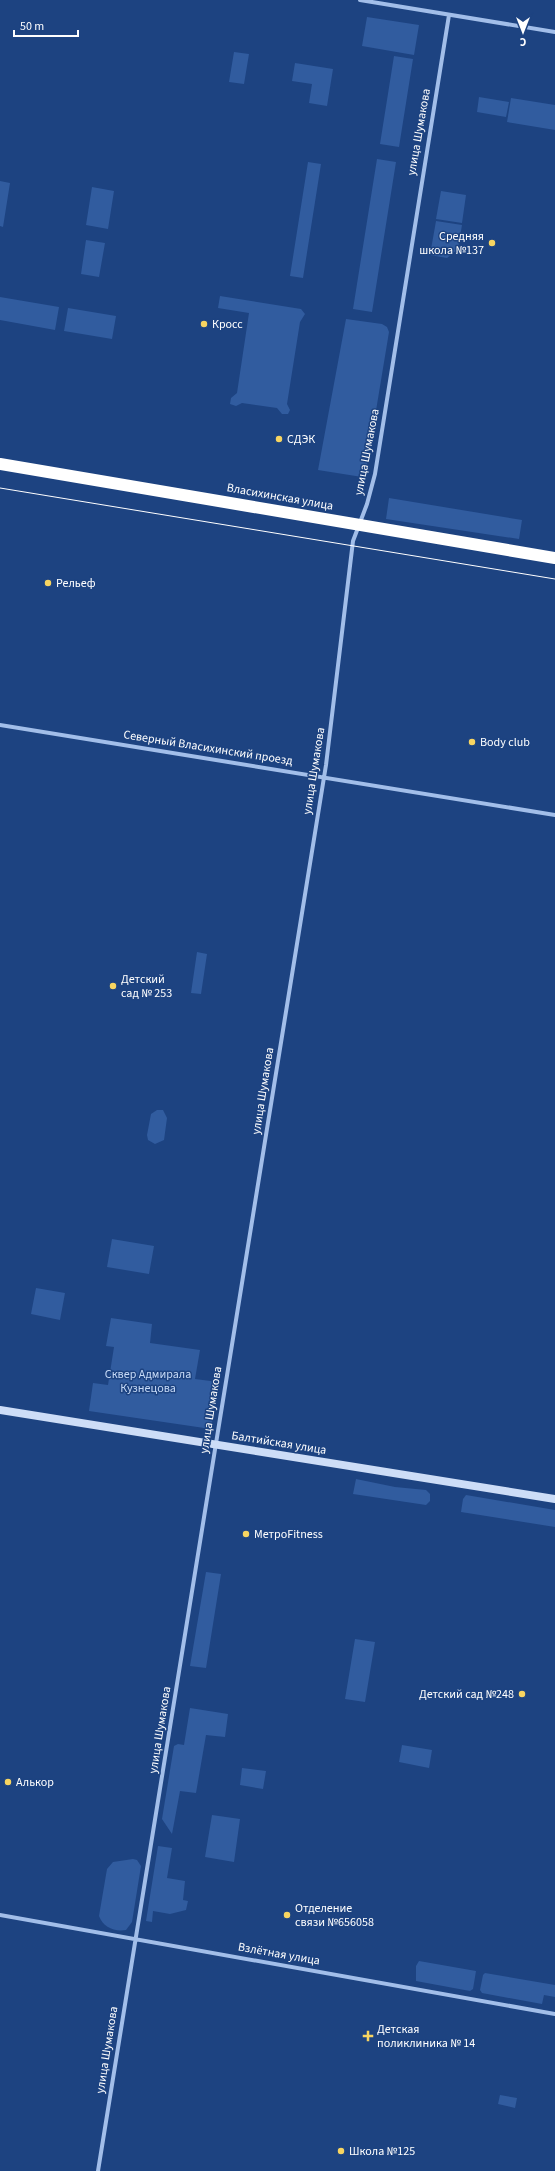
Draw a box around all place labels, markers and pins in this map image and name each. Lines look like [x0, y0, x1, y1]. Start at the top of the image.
place label: Средняя школа №137 [419, 228, 484, 259]
marker: Средняя школа №137 [487, 238, 497, 248]
place label: Кросс [212, 316, 243, 333]
marker: Кросс [199, 319, 209, 329]
place label: СДЭК [287, 431, 315, 448]
marker: СДЭК [274, 434, 284, 444]
place label: Рельеф [56, 575, 96, 592]
marker: Рельеф [43, 578, 53, 588]
place label: Body club [480, 734, 530, 751]
marker: Body club [467, 737, 477, 747]
place label: Детский сад № 253 [121, 971, 172, 1002]
marker: Детский сад № 253 [108, 981, 118, 991]
place label: МетроFitness [254, 1526, 323, 1543]
marker: МетроFitness [241, 1529, 251, 1539]
place label: Детский сад №248 [419, 1686, 514, 1703]
marker: Детский сад №248 [517, 1689, 527, 1699]
place label: Алькор [16, 1774, 54, 1791]
marker: Алькор [3, 1777, 13, 1787]
place label: Отделение связи №656058 [295, 1900, 374, 1931]
marker: Отделение связи №656058 [282, 1910, 292, 1920]
place label: Детская поликлиника № 14 [377, 2021, 475, 2052]
marker: Детская поликлиника № 14 [362, 2030, 374, 2042]
place label: Школа №125 [349, 2143, 415, 2160]
marker: Школа №125 [336, 2146, 346, 2156]

